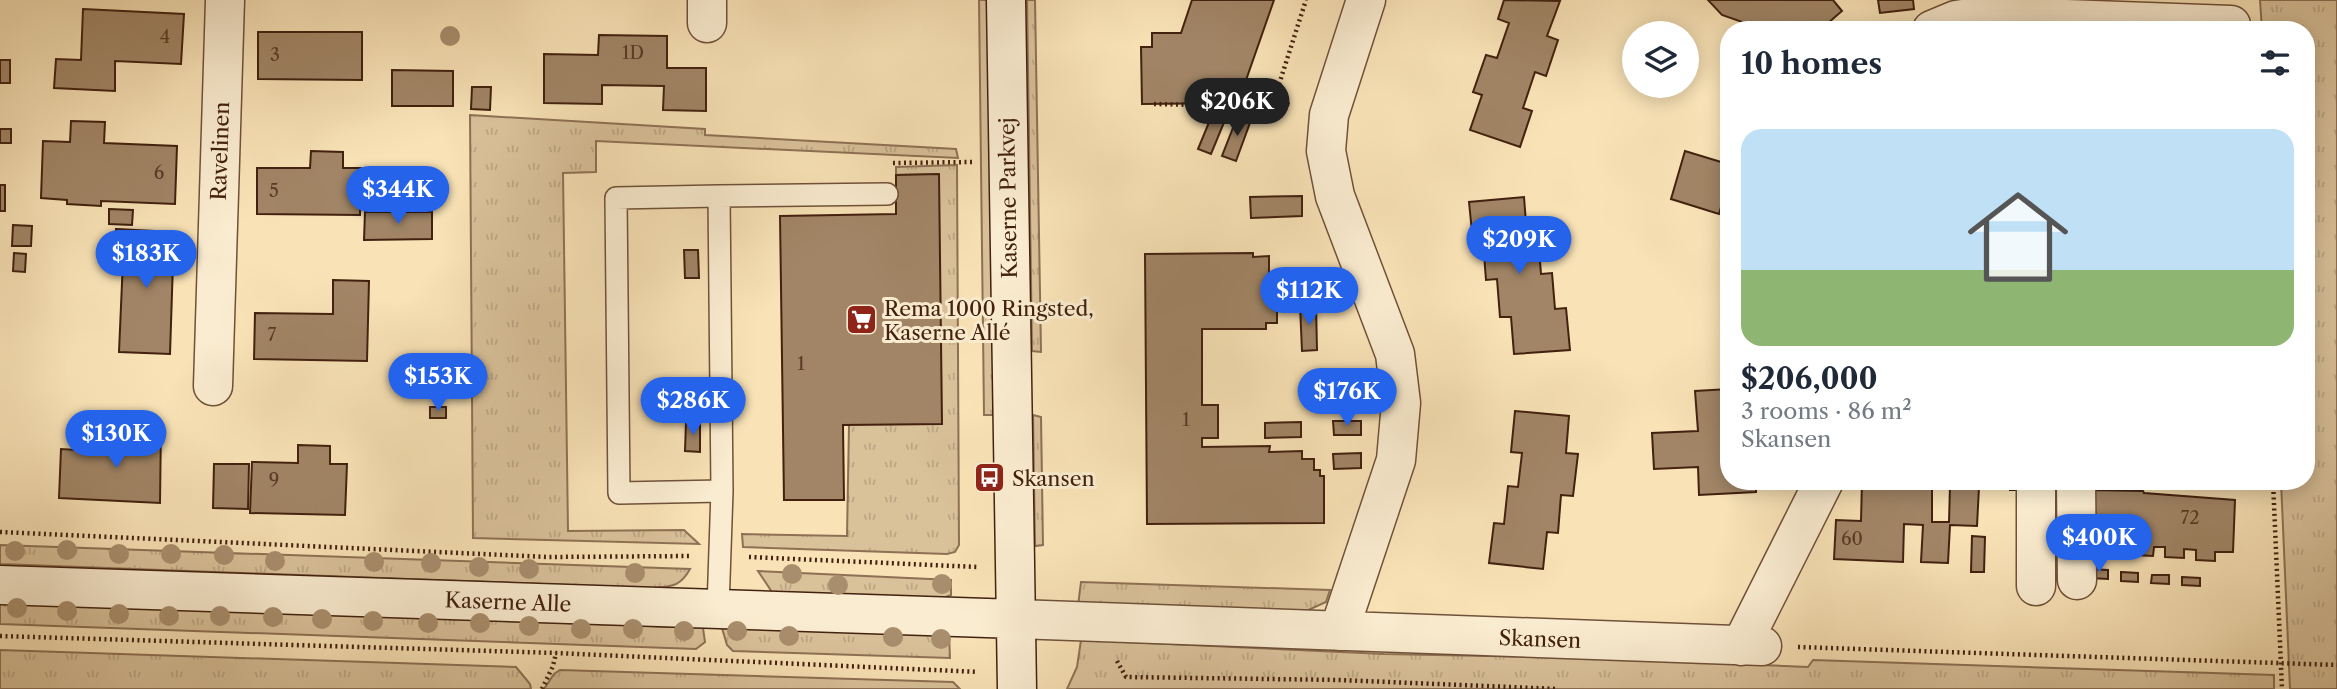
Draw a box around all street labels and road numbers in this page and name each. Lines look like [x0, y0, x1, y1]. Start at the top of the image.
street label: Ravelinen [206, 101, 234, 201]
street label: Kaserne Parkvej [994, 117, 1022, 279]
street label: Kaserne Alle [444, 587, 572, 617]
street label: Skansen [1498, 625, 1582, 653]

